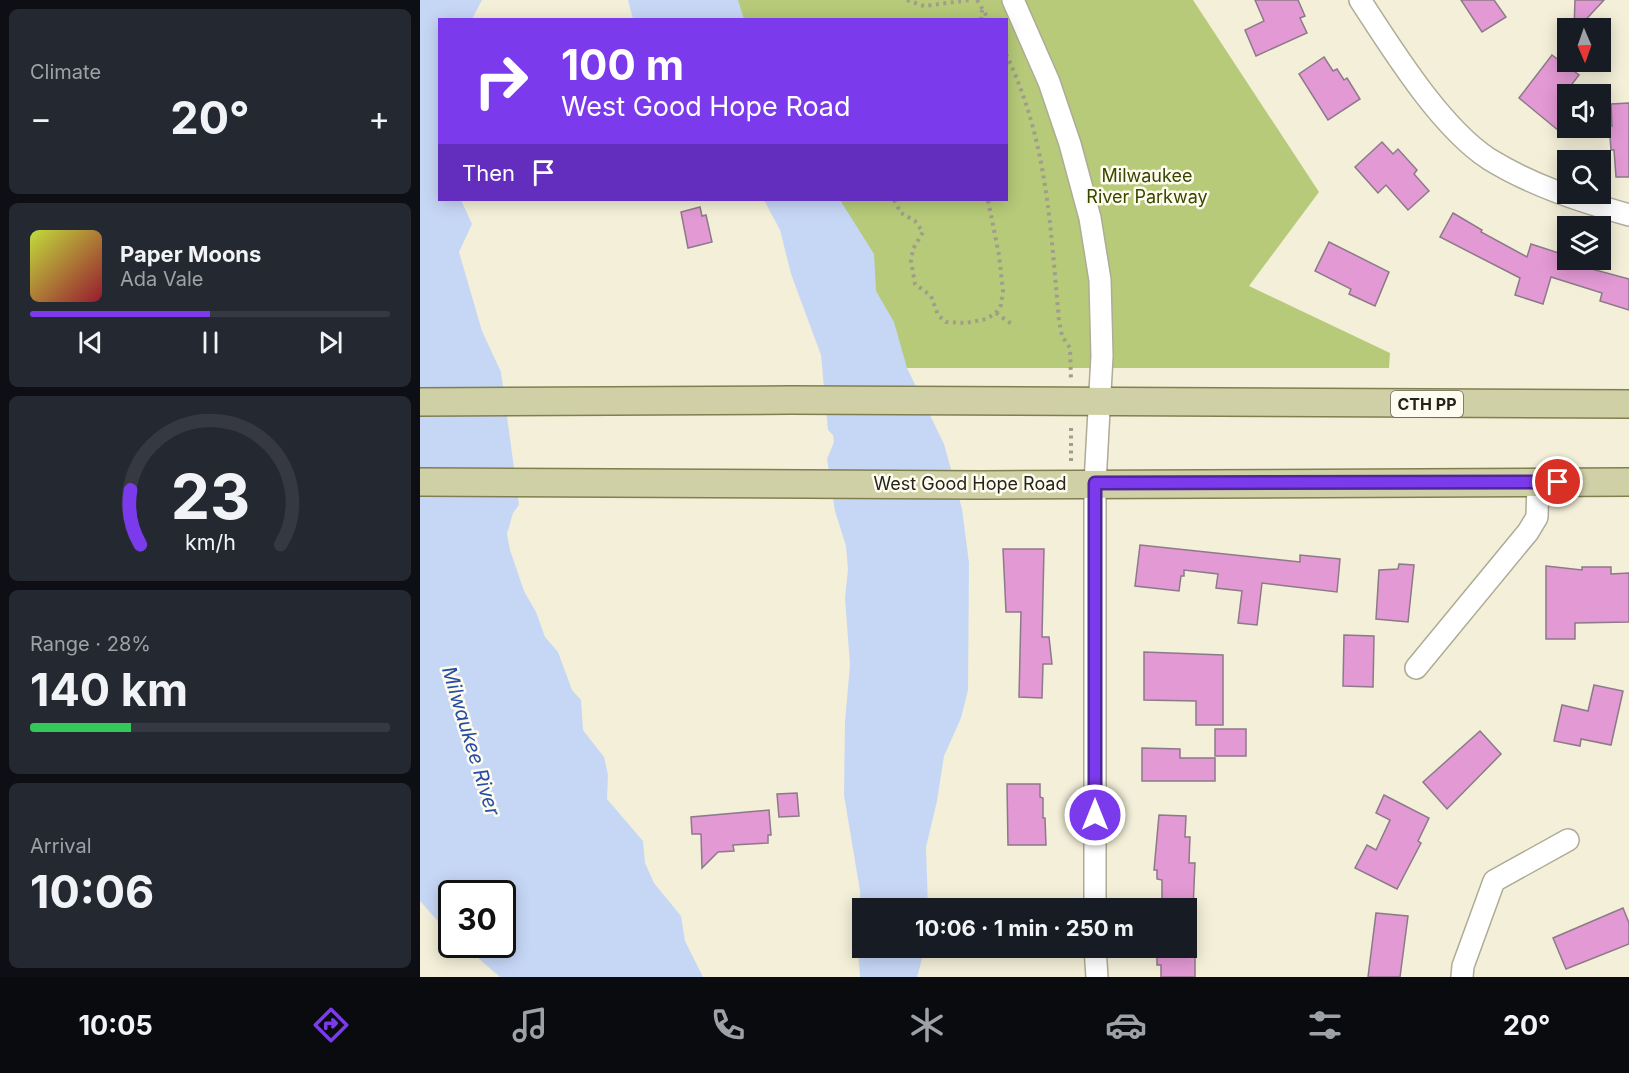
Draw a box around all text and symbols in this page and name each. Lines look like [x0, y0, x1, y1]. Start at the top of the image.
north arrow [1557, 18, 1611, 72]
map controls [1557, 18, 1611, 270]
text: 100 m [561, 39, 684, 90]
icon: right [462, 42, 540, 120]
text: Climate [30, 60, 101, 84]
button: sound [1557, 84, 1611, 138]
text: 20° [170, 90, 250, 145]
text: West Good Hope Road [561, 90, 851, 123]
text: − [30, 98, 52, 138]
text: + [368, 98, 390, 138]
button: search [1557, 150, 1611, 204]
icon: arrive [527, 156, 560, 189]
text: Then [462, 160, 515, 186]
park label: Milwaukee River Parkway [1086, 165, 1208, 207]
button: layers [1557, 216, 1611, 270]
text: Paper Moons [120, 241, 261, 267]
text: Ada Vale [120, 267, 203, 291]
icon: previous [74, 326, 107, 359]
icon: pause [194, 326, 227, 359]
icon: next [314, 326, 347, 359]
road number: CTH PP [1391, 391, 1463, 417]
pin [1532, 456, 1583, 507]
text: 23 [170, 460, 250, 535]
icon: arrive [1541, 465, 1574, 498]
street label: West Good Hope Road [873, 473, 1067, 494]
text: km/h [185, 530, 235, 556]
text: Range · 28% [30, 632, 151, 656]
text: 140 km [30, 662, 188, 717]
water label: Milwaukee River [437, 664, 505, 819]
position arrow [1063, 783, 1127, 847]
text: Arrival [30, 834, 92, 858]
text: 10:06 [30, 864, 154, 919]
speed limit sign: 30 [438, 880, 516, 958]
text: 10:06 · 1 min · 250 m [915, 915, 1134, 941]
icon: directions [310, 1004, 352, 1046]
icon: music [509, 1004, 551, 1046]
icon: phone [707, 1004, 749, 1046]
icon: climate [906, 1004, 948, 1046]
icon: car [1105, 1004, 1147, 1046]
icon: filters [1304, 1004, 1346, 1046]
text: 10:05 [78, 1009, 153, 1042]
text: 20° [1503, 1009, 1551, 1042]

